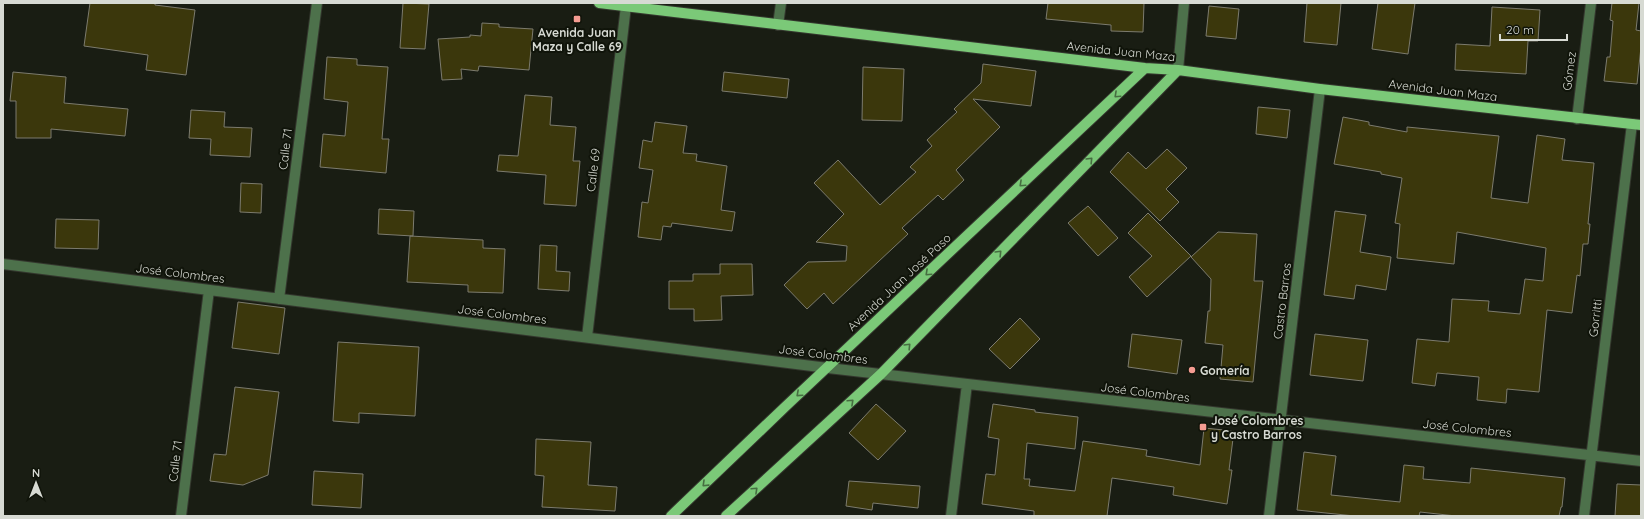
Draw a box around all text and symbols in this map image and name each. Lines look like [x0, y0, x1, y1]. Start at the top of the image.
marker: Avenida Juan Maza y Calle 69 [572, 14, 582, 24]
scale bar [1500, 16, 1567, 42]
text: 20 m [1506, 22, 1534, 37]
place label: Avenida Juan Maza y Calle 69 [532, 25, 622, 54]
street label: Avenida Juan Maza [1066, 38, 1176, 64]
street label: Gómez [1559, 50, 1579, 91]
street label: Avenida Juan Maza [1388, 76, 1498, 104]
one-way arrow [1114, 90, 1122, 98]
street label: Calle 71 [275, 127, 295, 171]
street label: Calle 69 [583, 147, 603, 193]
one-way arrow [1085, 157, 1093, 165]
one-way arrow [1020, 179, 1027, 186]
street label: Avenida Juan José Paso [844, 230, 954, 334]
one-way arrow [994, 250, 1002, 258]
street label: José Colombres [135, 260, 226, 286]
street label: Castro Barros [1270, 262, 1294, 340]
one-way arrow [925, 268, 933, 276]
street label: Gorritti [1585, 298, 1605, 338]
street label: José Colombres [457, 301, 548, 327]
street label: José Colombres [778, 341, 869, 367]
one-way arrow [903, 343, 911, 351]
place label: Gomería [1200, 363, 1250, 378]
marker: Gomería [1187, 365, 1197, 375]
street label: José Colombres [1100, 379, 1191, 405]
one-way arrow [796, 389, 804, 397]
one-way arrow [846, 399, 854, 406]
place label: José Colombres y Castro Barros [1211, 413, 1304, 442]
street label: José Colombres [1422, 416, 1513, 440]
marker: José Colombres y Castro Barros [1198, 422, 1208, 432]
street label: Calle 71 [165, 439, 185, 483]
north arrow [16, 463, 56, 503]
text: N [32, 466, 40, 480]
one-way arrow [702, 479, 710, 486]
one-way arrow [750, 487, 758, 494]

